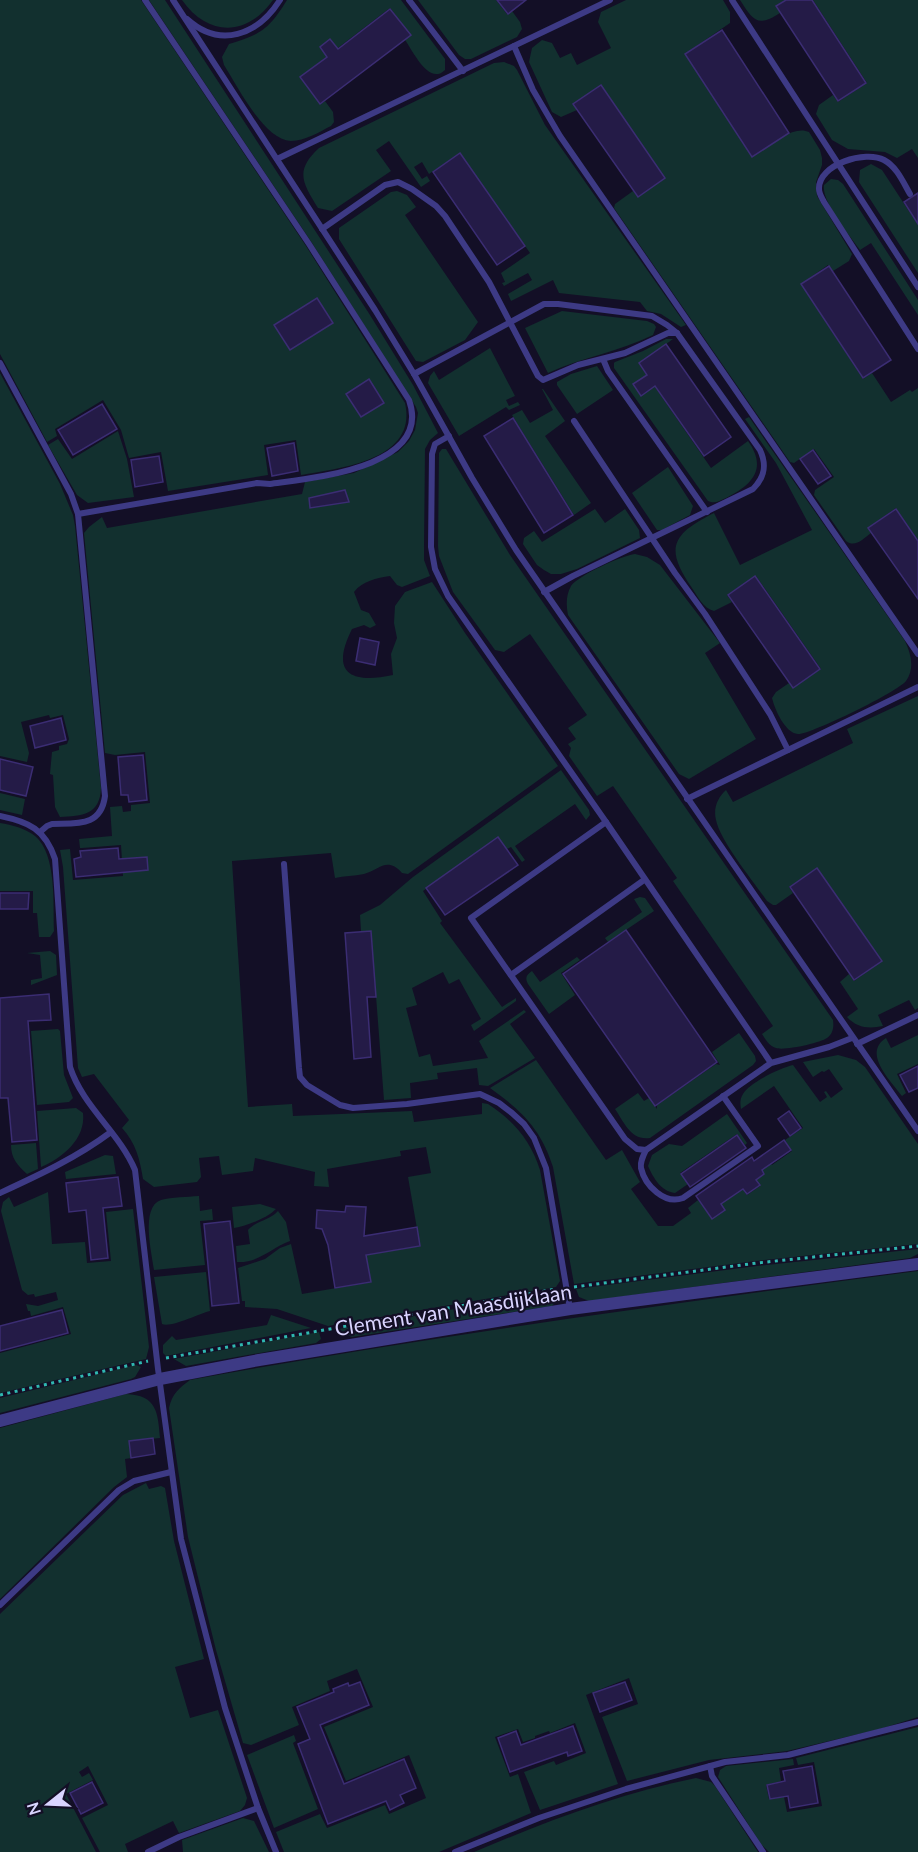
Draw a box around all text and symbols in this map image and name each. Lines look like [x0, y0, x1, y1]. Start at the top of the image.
street label: Clement van Maasdijklaan [333, 1278, 573, 1340]
north arrow [18, 1774, 78, 1834]
text: N [22, 1800, 44, 1818]

